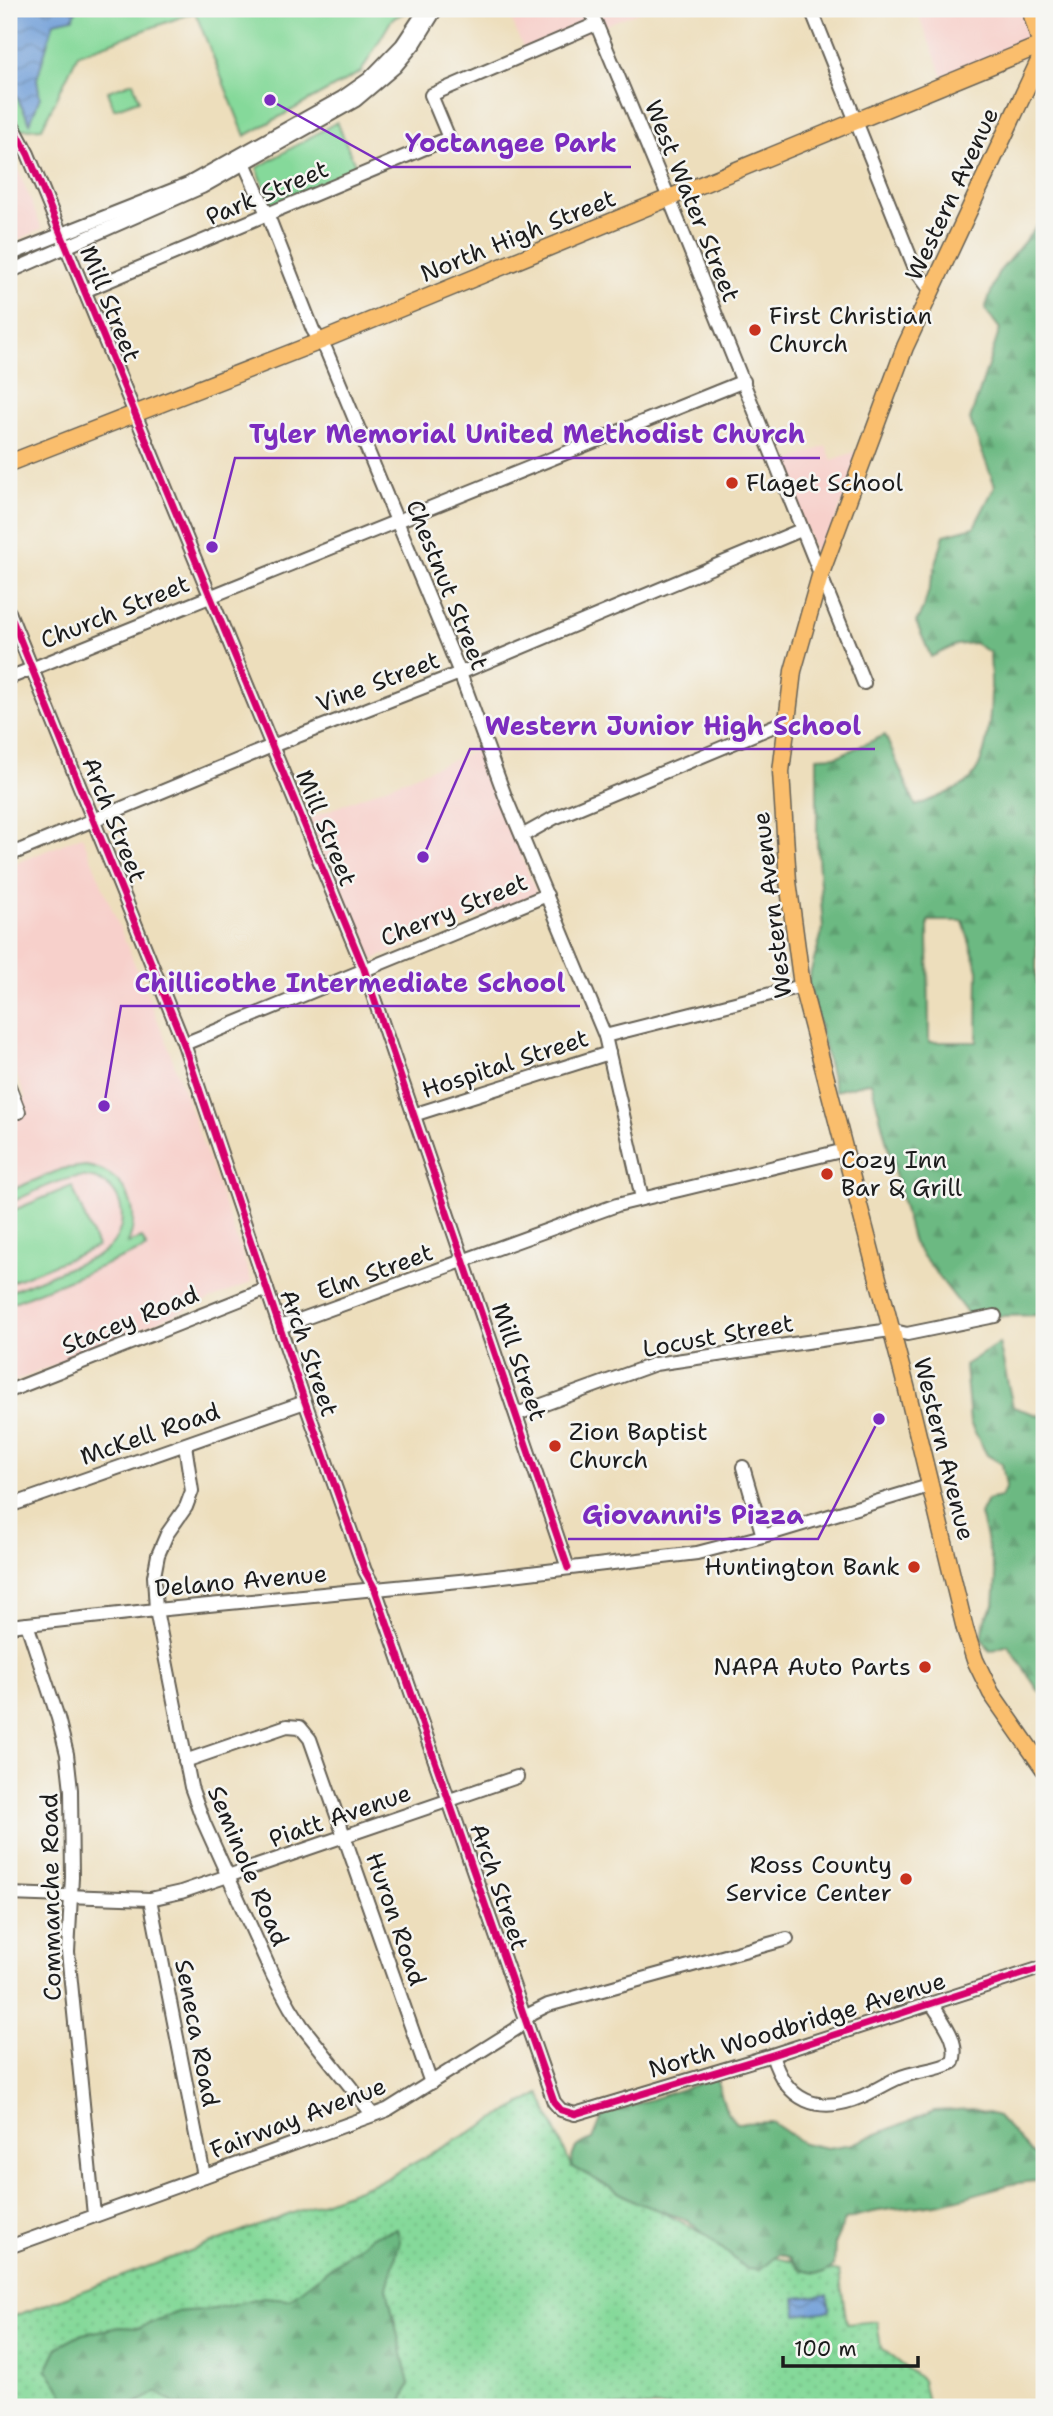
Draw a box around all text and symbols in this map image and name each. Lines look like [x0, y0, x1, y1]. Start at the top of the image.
street label: West Water Street [637, 95, 747, 307]
street label: Western Avenue [898, 102, 1006, 286]
callout: Yoctangee Park [391, 120, 631, 167]
text: Yoctangee Park [405, 125, 617, 160]
street label: Park Street [201, 153, 333, 233]
street label: North High Street [415, 182, 621, 290]
street label: Mill Street [72, 241, 148, 367]
place label: First Christian Church [769, 300, 932, 360]
marker: First Christian Church [747, 322, 763, 338]
callout: Tyler Memorial United Methodist Church [235, 411, 820, 458]
text: Tyler Memorial United Methodist Church [249, 416, 805, 451]
place label: Flaget School [746, 467, 904, 499]
marker: Flaget School [724, 475, 740, 491]
street label: Chestnut Street [398, 495, 496, 675]
street label: Church Street [36, 568, 194, 656]
street label: Vine Street [312, 644, 444, 720]
callout: Western Junior High School [470, 702, 875, 749]
text: Western Junior High School [485, 708, 861, 743]
street label: Arch Street [74, 753, 154, 887]
street label: Mill Street [288, 765, 364, 891]
street label: Western Avenue [745, 810, 799, 1000]
street label: Cherry Street [376, 866, 532, 954]
callout: Chillicothe Intermediate School [121, 959, 580, 1006]
text: Chillicothe Intermediate School [134, 965, 566, 1000]
street label: Hospital Street [417, 1022, 593, 1106]
place label: Cozy Inn Bar & Grill [841, 1144, 963, 1204]
marker: Cozy Inn Bar & Grill [819, 1166, 835, 1182]
street label: Elm Street [313, 1236, 437, 1308]
street label: Stacey Road [57, 1278, 203, 1362]
street label: Arch Street [272, 1285, 346, 1421]
street label: Mill Street [484, 1299, 554, 1425]
street label: Locust Street [640, 1307, 796, 1365]
street label: Western Avenue [906, 1354, 982, 1544]
street label: McKell Road [76, 1395, 224, 1473]
place label: Zion Baptist Church [569, 1416, 708, 1476]
marker: Zion Baptist Church [547, 1438, 563, 1454]
callout: Giovanni's Pizza [568, 1492, 818, 1539]
text: Giovanni's Pizza [582, 1497, 804, 1532]
place label: Huntington Bank [705, 1551, 900, 1583]
street label: Delano Avenue [153, 1558, 329, 1604]
marker: Huntington Bank [906, 1559, 922, 1575]
place label: NAPA Auto Parts [713, 1651, 911, 1683]
marker: NAPA Auto Parts [917, 1659, 933, 1675]
street label: Piatt Avenue [265, 1777, 415, 1855]
street label: Seminole Road [200, 1781, 296, 1951]
street label: Commanche Road [33, 1793, 69, 2001]
street label: Arch Street [462, 1819, 536, 1955]
street label: Huron Road [358, 1848, 434, 1990]
place label: Ross County Service Center [726, 1849, 892, 1909]
marker: Ross County Service Center [898, 1871, 914, 1887]
street label: Seneca Road [167, 1957, 227, 2109]
street label: North Woodbridge Avenue [644, 1964, 950, 2086]
street label: Fairway Avenue [205, 2070, 391, 2166]
scale bar [783, 2325, 918, 2369]
text: 100 m [794, 2335, 857, 2363]

